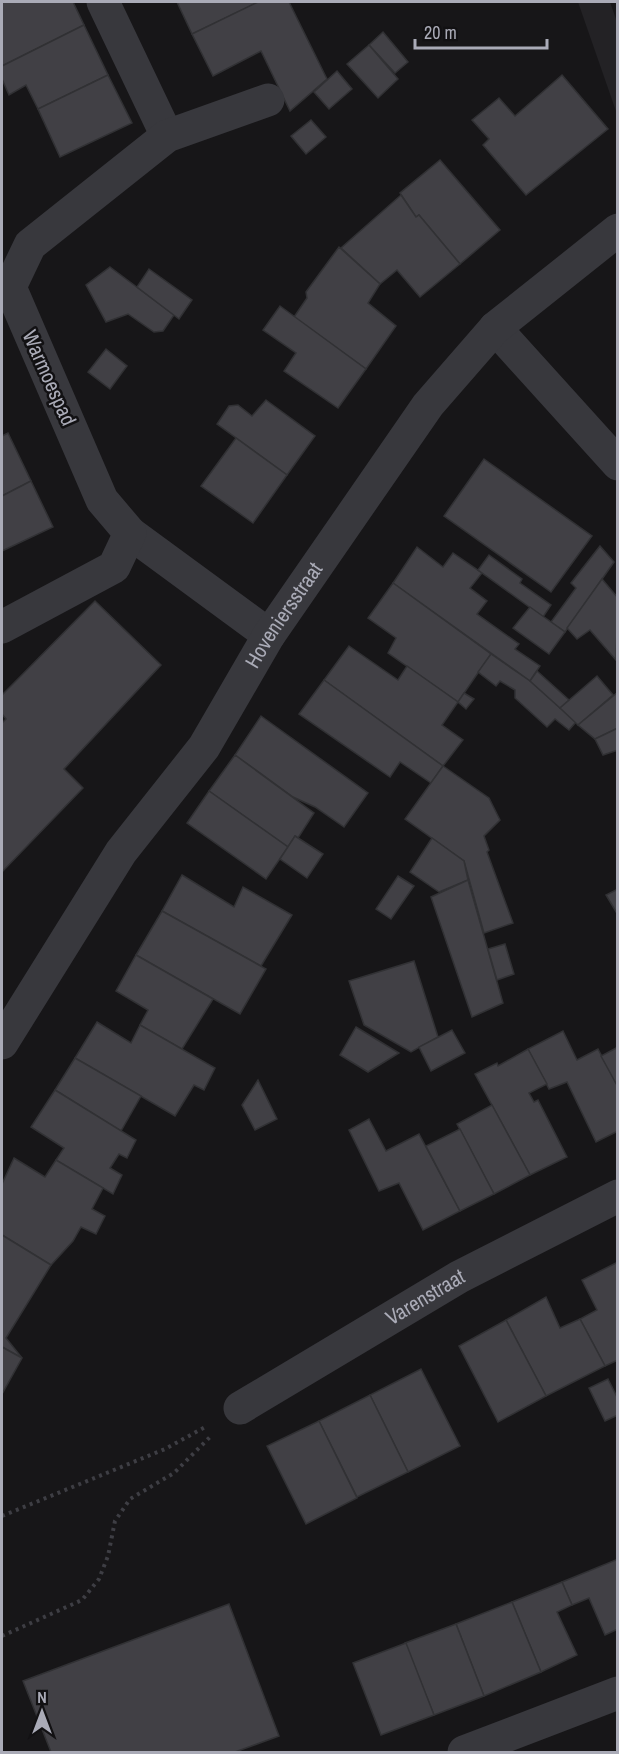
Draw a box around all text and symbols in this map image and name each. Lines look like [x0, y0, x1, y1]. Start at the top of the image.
scale bar [415, 12, 547, 50]
text: 20 m [424, 20, 457, 45]
street label: Warmoespad [16, 325, 83, 430]
street label: Hoveniersstraat [238, 556, 329, 673]
street label: Varenstraat [380, 1261, 470, 1332]
north arrow [12, 1682, 72, 1742]
text: N [37, 1686, 47, 1708]

